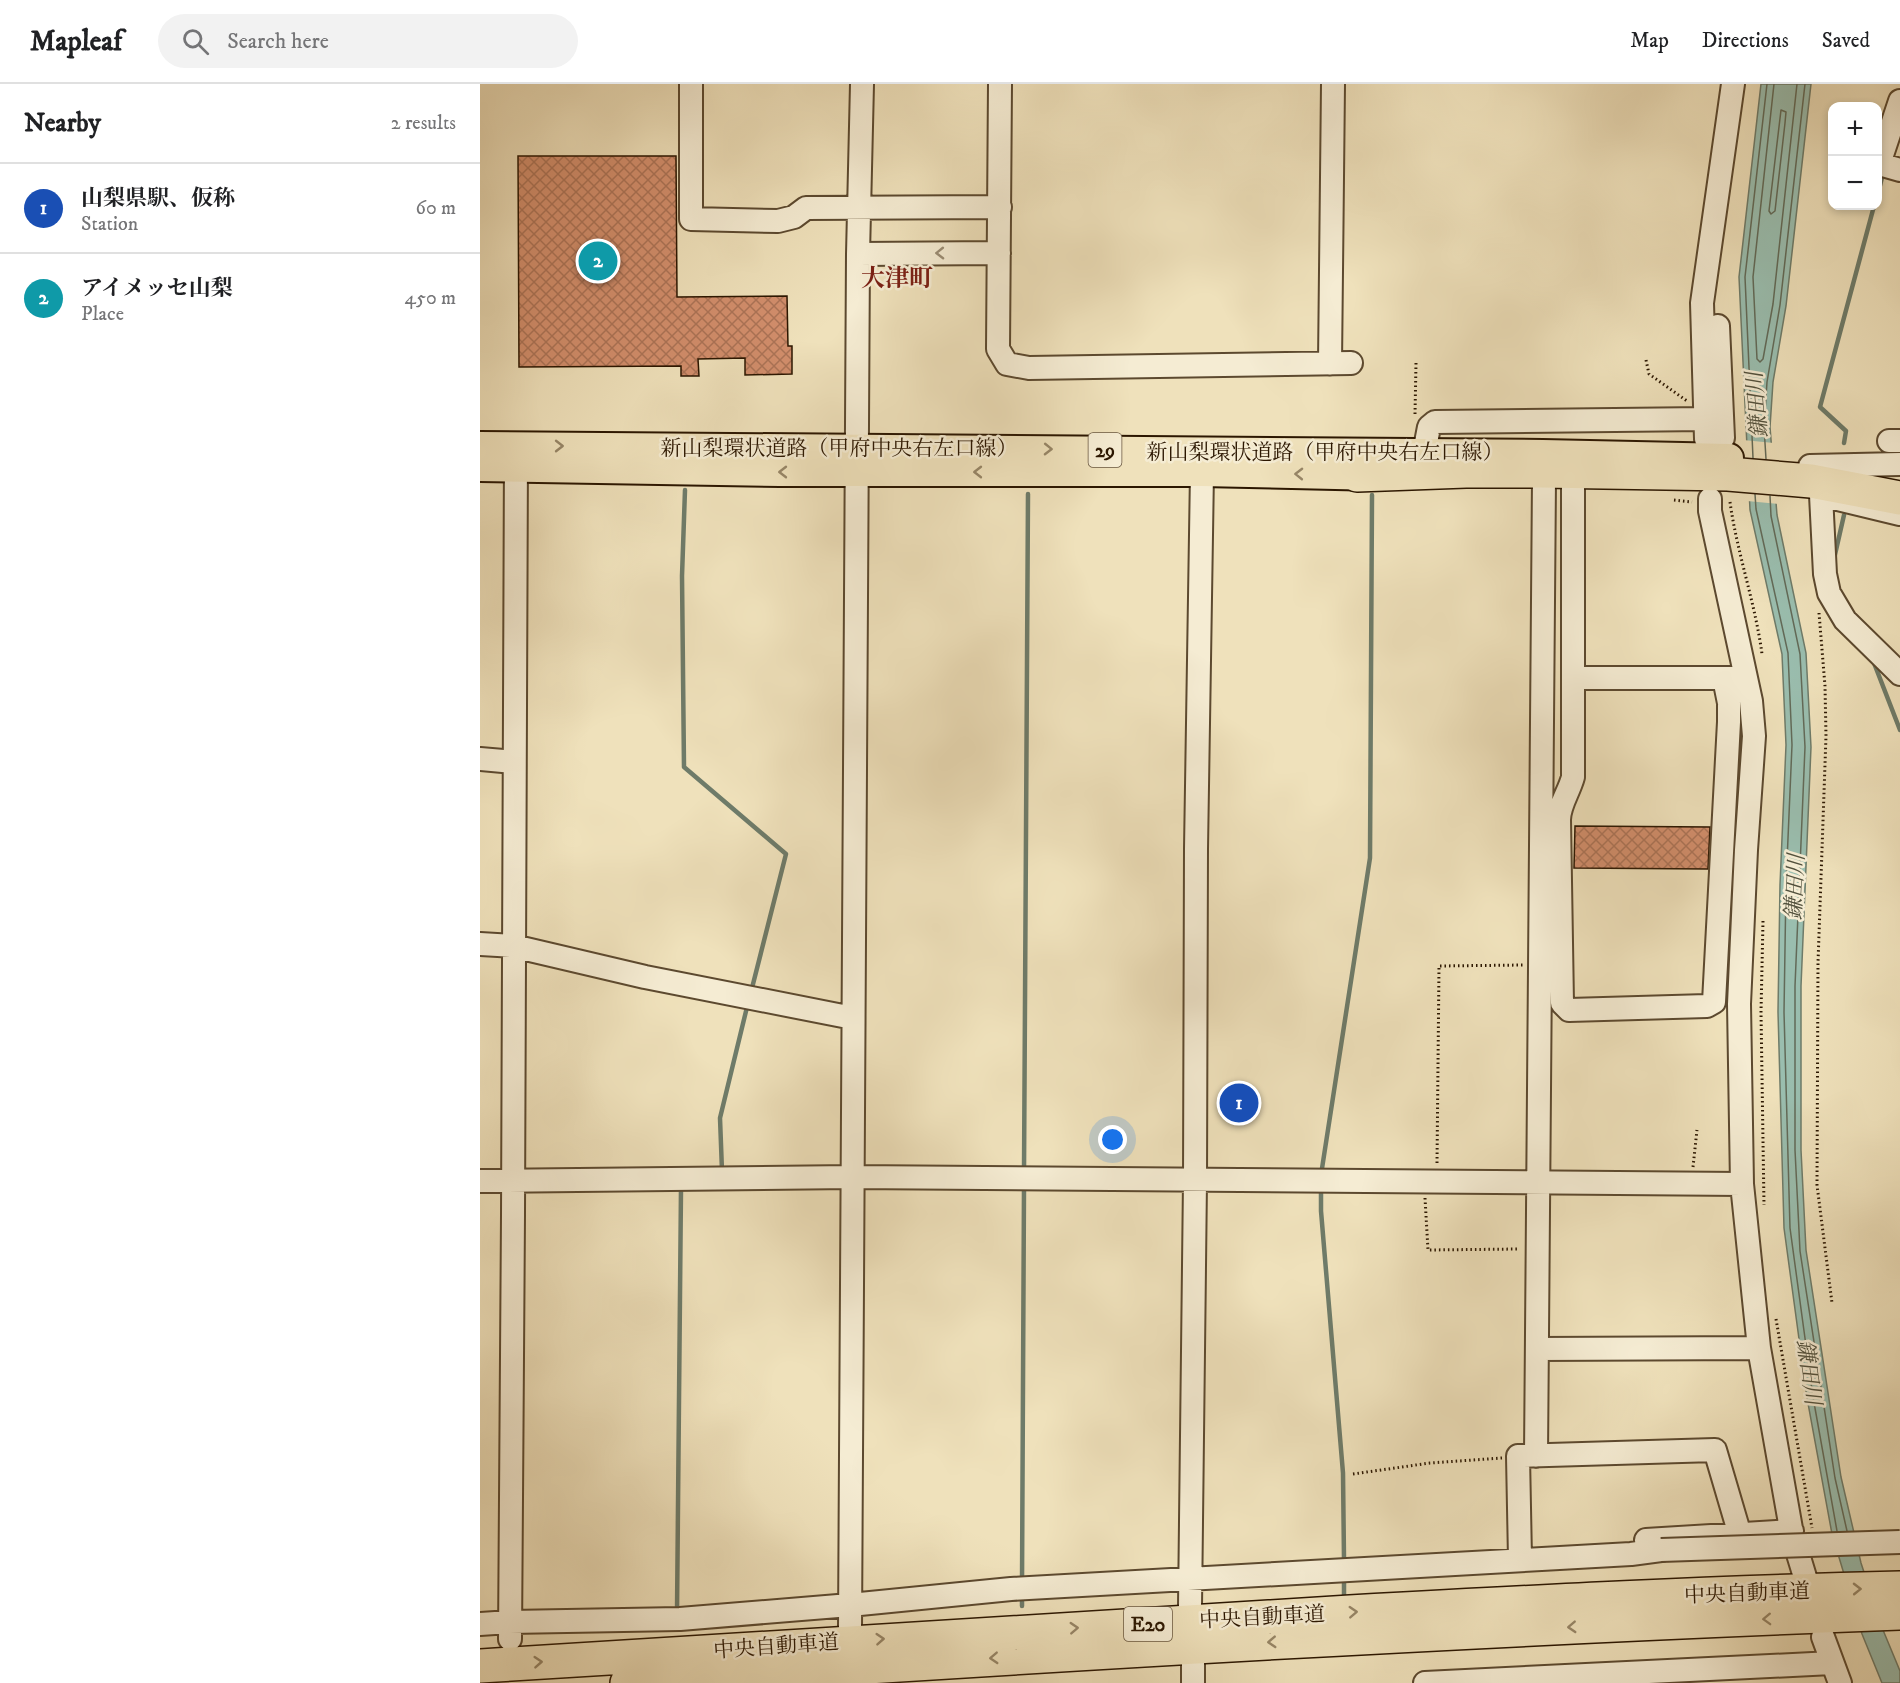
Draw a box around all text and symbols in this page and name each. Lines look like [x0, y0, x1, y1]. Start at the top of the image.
search box [158, 14, 578, 68]
text: Mapleaf [30, 24, 122, 59]
icon: search [179, 25, 212, 58]
text: Search here [227, 28, 329, 55]
text: Map [1630, 28, 1669, 54]
text: Directions [1702, 28, 1789, 54]
text: Saved [1822, 28, 1870, 54]
map controls [1828, 102, 1882, 210]
button: + [1828, 102, 1882, 156]
text: Nearby [24, 107, 101, 140]
text: 2 results [391, 111, 456, 136]
button: − [1828, 156, 1882, 210]
text: 山梨県駅、仮称 [81, 185, 235, 212]
text: 1 [40, 196, 47, 221]
text: 60 m [416, 196, 456, 221]
text: Station [81, 212, 138, 237]
pin: 2 [578, 238, 618, 284]
one-way arrow [936, 247, 945, 259]
district label: 大津町 [861, 264, 933, 294]
text: アイメッセ山梨 [81, 275, 233, 302]
text: 2 [39, 286, 48, 311]
text: 450 m [405, 286, 456, 311]
text: Place [81, 302, 124, 327]
water label: 鎌田川 [1741, 369, 1774, 439]
road number: 29 [1088, 433, 1122, 467]
street label: 新山梨環状道路（甲府中央右左口線） [661, 436, 1018, 462]
one-way arrow [555, 440, 564, 452]
street label: 新山梨環状道路（甲府中央右左口線） [1147, 440, 1504, 466]
one-way arrow [1044, 443, 1053, 455]
one-way arrow [778, 466, 787, 478]
one-way arrow [973, 466, 982, 478]
one-way arrow [1294, 467, 1303, 480]
water label: 鎌田川 [1780, 851, 1811, 921]
pin: 1 [1220, 1080, 1258, 1126]
your location [1098, 1125, 1127, 1154]
water label: 鎌田川 [1791, 1338, 1827, 1409]
street label: 中央自動車道 [1684, 1579, 1810, 1609]
one-way arrow [1852, 1583, 1861, 1595]
street label: 中央自動車道 [1198, 1602, 1326, 1634]
one-way arrow [1348, 1606, 1357, 1619]
road number: E20 [1124, 1607, 1172, 1641]
one-way arrow [1762, 1612, 1771, 1625]
one-way arrow [1568, 1620, 1577, 1633]
one-way arrow [1070, 1622, 1079, 1635]
street label: 中央自動車道 [712, 1630, 840, 1664]
one-way arrow [875, 1633, 884, 1646]
one-way arrow [1268, 1636, 1277, 1649]
one-way arrow [989, 1652, 998, 1665]
one-way arrow [534, 1656, 543, 1669]

